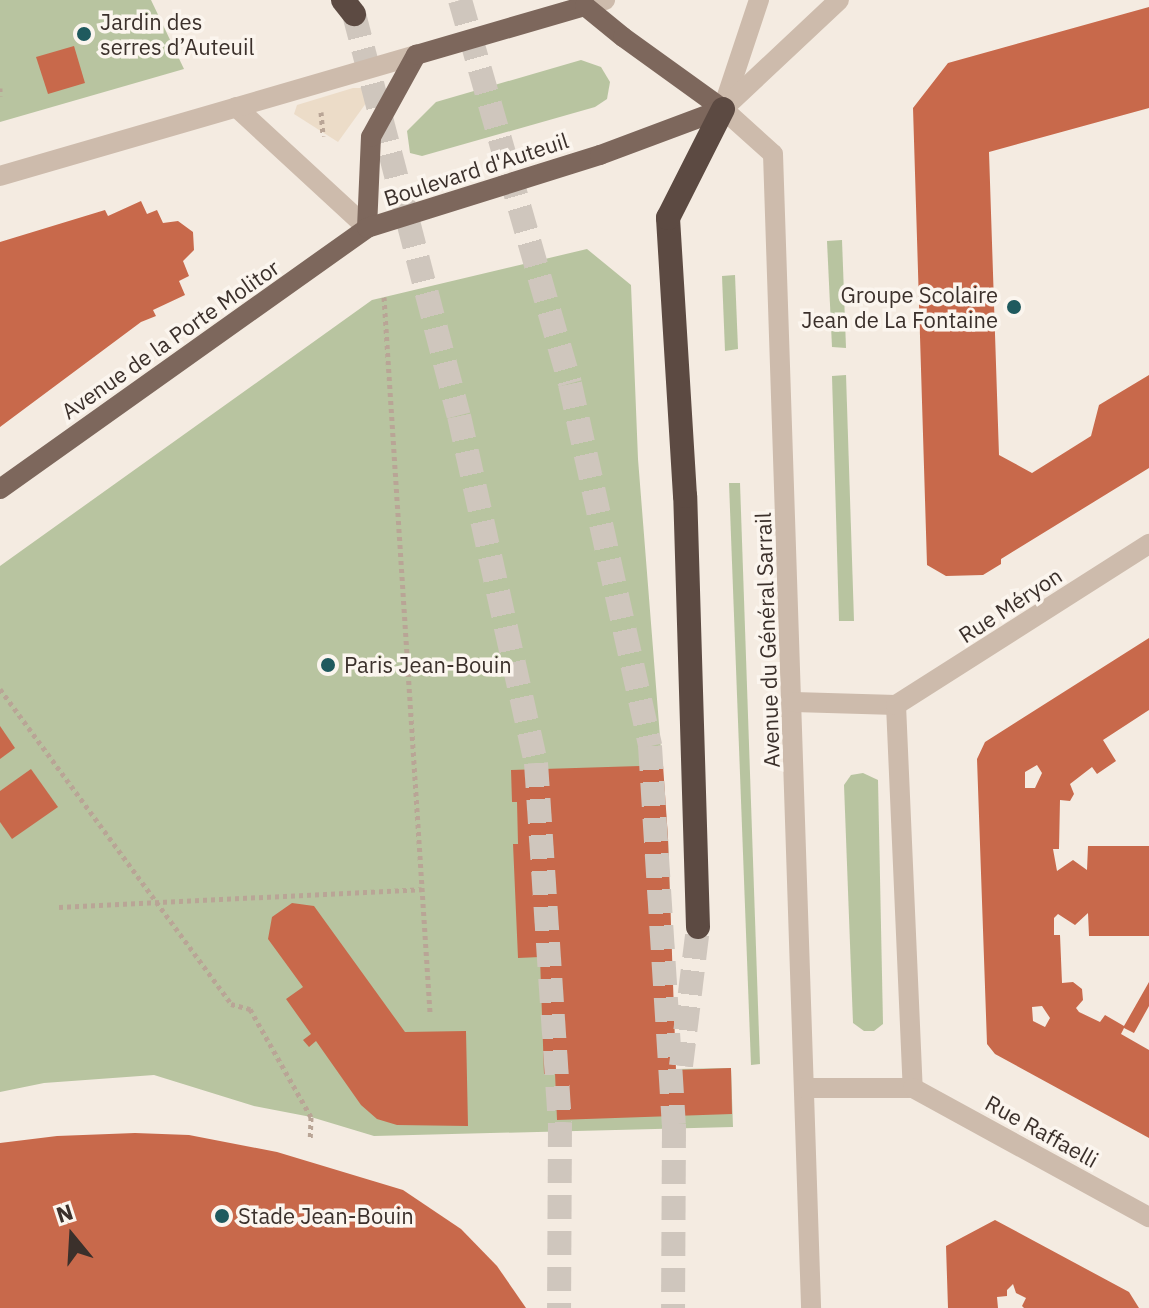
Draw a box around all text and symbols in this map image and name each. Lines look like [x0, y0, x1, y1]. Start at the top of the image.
place label: Jardin des serres d’Auteuil [100, 8, 255, 60]
marker: Jardin des serres d’Auteuil [75, 25, 93, 43]
street label: Boulevard d'Auteuil [380, 127, 572, 211]
street label: Avenue de la Porte Molitor [56, 254, 284, 424]
place label: Groupe Scolaire Jean de La Fontaine [801, 281, 998, 332]
marker: Groupe Scolaire Jean de La Fontaine [1005, 298, 1023, 316]
street label: Avenue du Général Sarrail [749, 512, 785, 768]
street label: Rue Méryon [953, 562, 1067, 648]
place label: Paris Jean-Bouin [344, 652, 512, 678]
marker: Paris Jean-Bouin [319, 656, 337, 674]
street label: Rue Raffaelli [981, 1089, 1103, 1173]
north arrow [32, 1196, 112, 1276]
text: N [52, 1196, 76, 1229]
place label: Stade Jean-Bouin [238, 1203, 414, 1229]
marker: Stade Jean-Bouin [213, 1207, 231, 1225]

